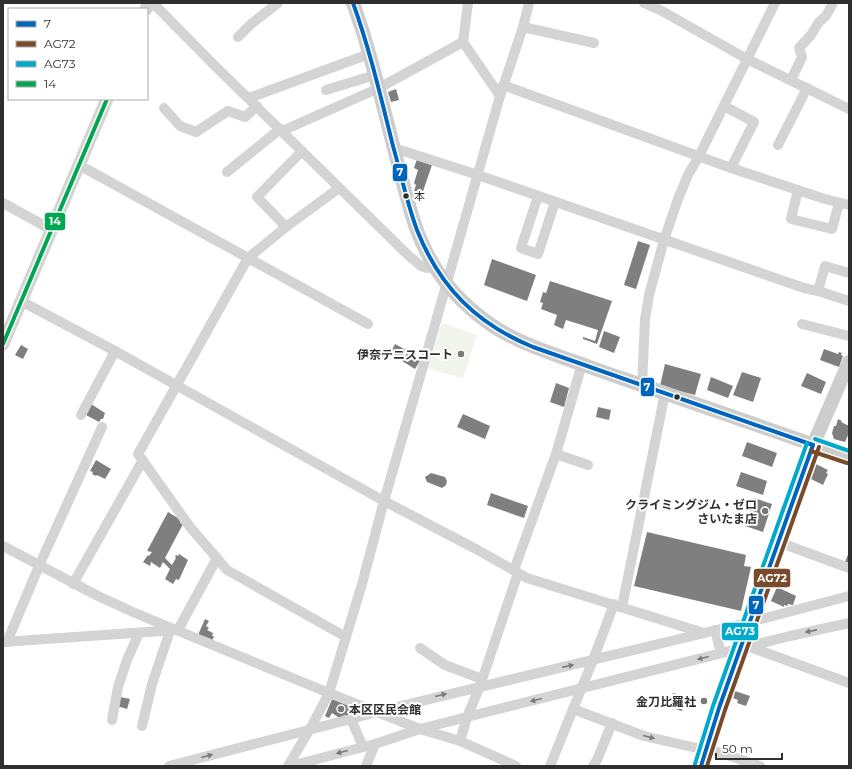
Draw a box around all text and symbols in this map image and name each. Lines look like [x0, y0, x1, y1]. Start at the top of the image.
legend [8, 8, 148, 100]
text: 7 [44, 16, 51, 31]
text: AG72 [44, 36, 76, 51]
text: AG73 [44, 56, 76, 71]
text: 14 [44, 76, 56, 91]
line badge: 7 [392, 163, 408, 182]
text: 7 [397, 165, 404, 179]
place label: 本 [414, 189, 425, 203]
marker: 本 [401, 191, 411, 201]
line badge: 14 [44, 212, 66, 231]
text: 14 [49, 214, 61, 228]
place label: 伊奈テニスコート [357, 347, 453, 362]
marker: 伊奈テニスコート [456, 349, 466, 359]
line badge: 7 [640, 377, 655, 397]
text: 7 [644, 380, 651, 394]
unlabelled marker [672, 392, 682, 402]
place label: クライミングジム・ゼロ さいたま店 [625, 497, 757, 526]
marker: クライミングジム・ゼロ さいたま店 [760, 506, 770, 516]
line badge: AG72 [753, 568, 791, 588]
text: AG72 [756, 571, 788, 585]
line badge: 7 [748, 595, 764, 615]
text: 7 [753, 598, 760, 612]
line badge: AG73 [721, 622, 759, 641]
text: AG73 [724, 624, 756, 638]
one-way arrow [805, 629, 817, 635]
one-way arrow [696, 655, 709, 661]
one-way arrow [562, 662, 574, 668]
one-way arrow [435, 692, 448, 698]
place label: 金刀比羅社 [636, 694, 696, 709]
marker: 金刀比羅社 [699, 696, 709, 706]
one-way arrow [530, 697, 542, 703]
place label: 本区区民会館 [349, 702, 421, 717]
marker: 本区区民会館 [336, 704, 346, 714]
one-way arrow [642, 734, 655, 740]
scale bar [716, 735, 782, 761]
text: 50 m [722, 741, 753, 756]
one-way arrow [336, 750, 348, 756]
one-way arrow [201, 753, 213, 759]

